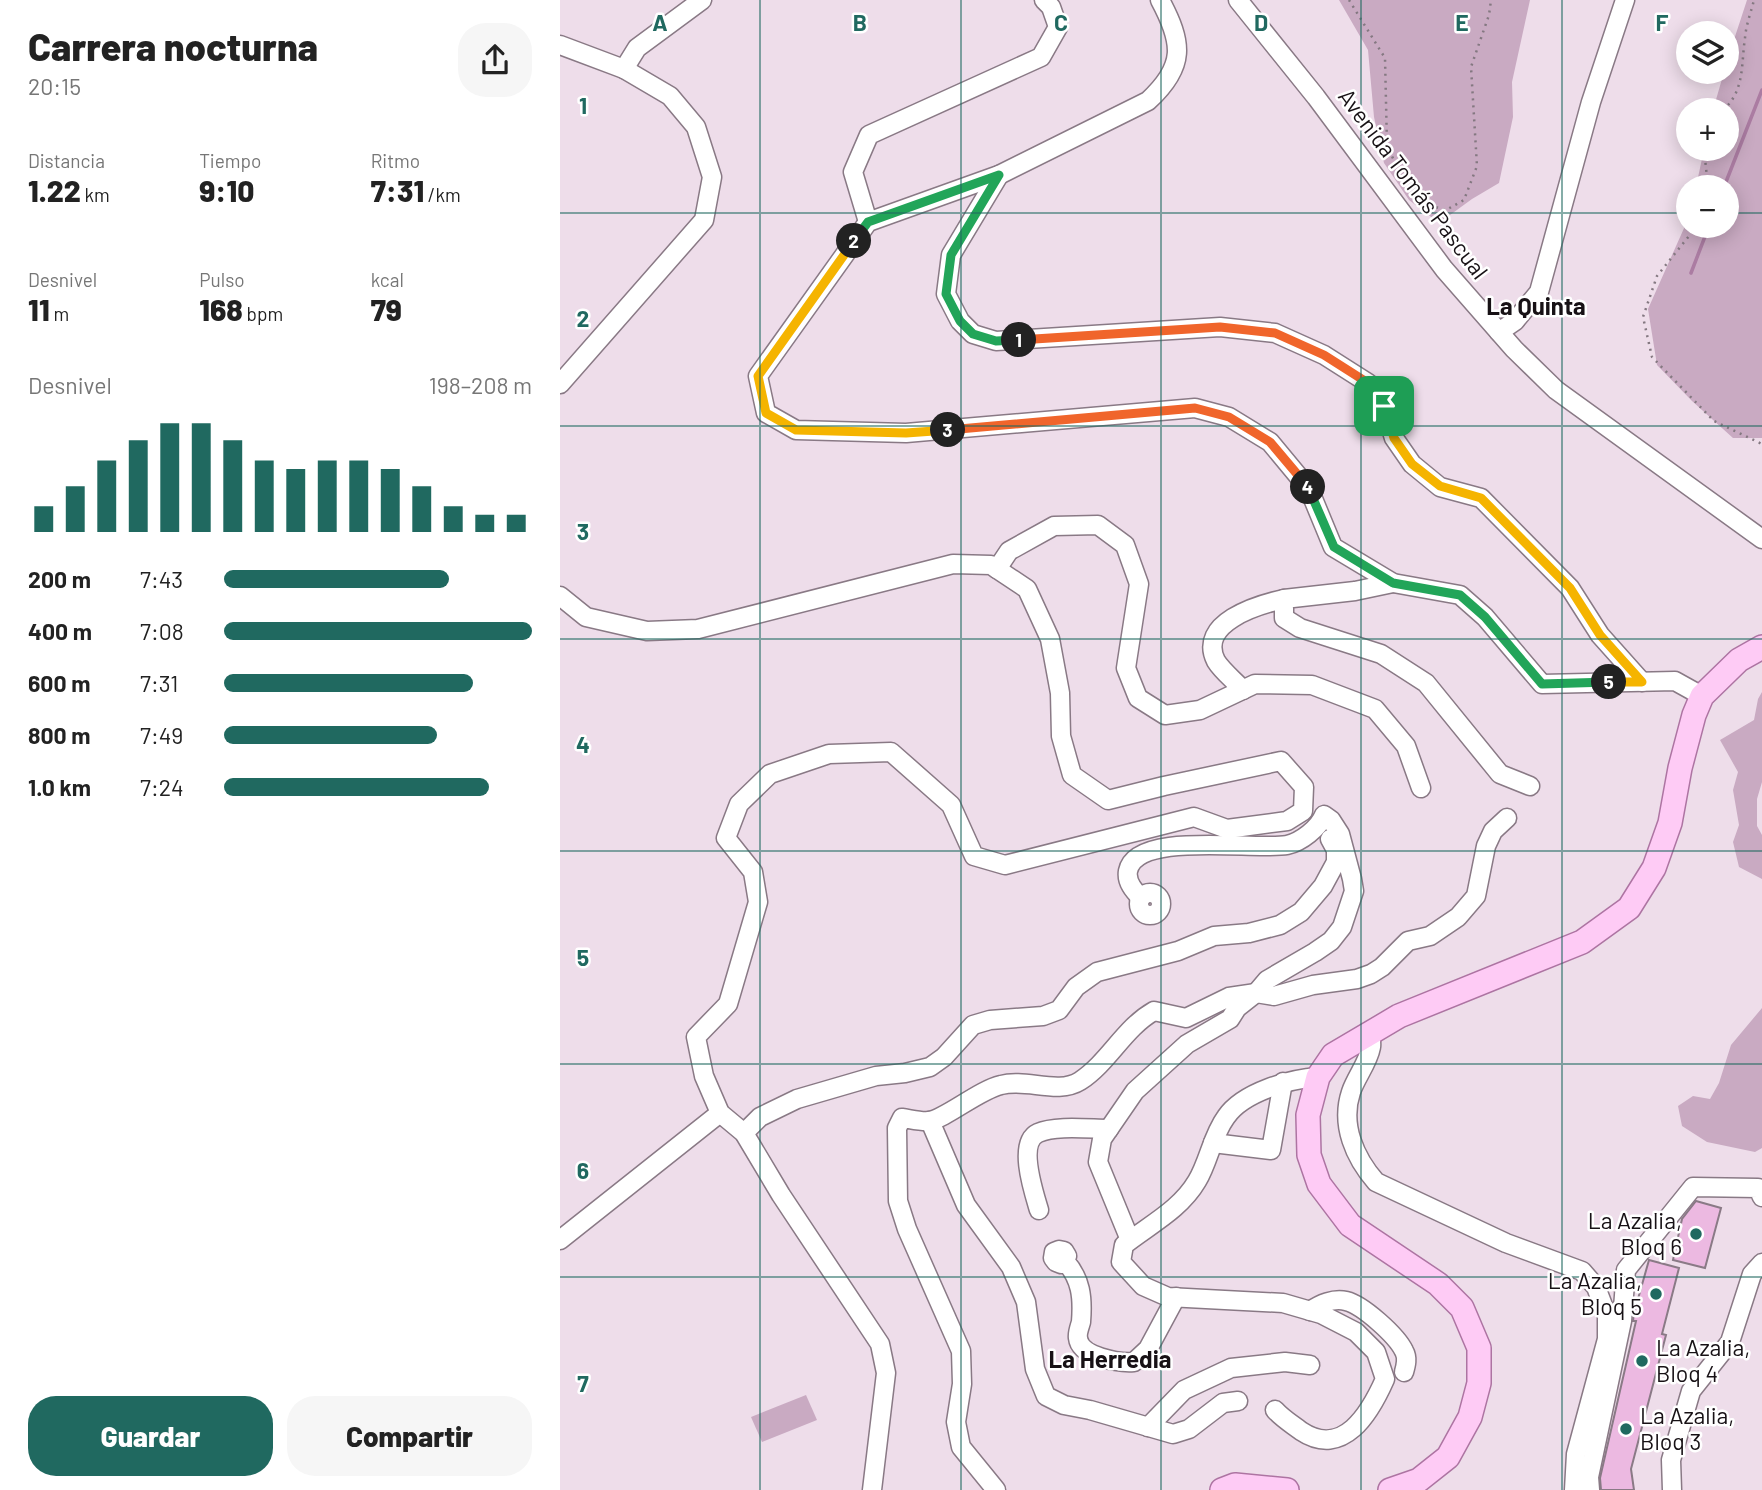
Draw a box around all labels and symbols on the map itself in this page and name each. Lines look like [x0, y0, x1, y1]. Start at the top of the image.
text: A [652, 8, 668, 36]
text: B [853, 8, 867, 36]
text: C [1054, 8, 1068, 36]
text: D [1254, 8, 1268, 36]
text: E [1455, 8, 1469, 36]
text: F [1656, 8, 1669, 36]
street label: Avenida Tomás Pascual [1333, 83, 1495, 284]
text: 1 [579, 91, 587, 119]
pin: 2 [836, 224, 872, 258]
district label: La Quinta [1486, 291, 1586, 320]
text: 2 [577, 304, 589, 332]
pin: 1 [1002, 322, 1036, 358]
pin [1354, 376, 1414, 436]
pin: 3 [930, 412, 966, 448]
pin: 4 [1290, 470, 1326, 504]
text: 3 [577, 517, 589, 545]
pin: 5 [1592, 664, 1626, 700]
text: 4 [576, 730, 590, 758]
text: 5 [577, 943, 589, 971]
text: 6 [577, 1156, 589, 1184]
place label: La Azalia, Bloq 6 [1588, 1206, 1682, 1260]
marker: La Azalia, Bloq 6 [1688, 1226, 1704, 1242]
place label: La Azalia, Bloq 5 [1548, 1266, 1642, 1320]
marker: La Azalia, Bloq 5 [1648, 1286, 1664, 1302]
place label: La Azalia, Bloq 4 [1656, 1333, 1750, 1387]
district label: La Herredia [1049, 1344, 1171, 1373]
marker: La Azalia, Bloq 4 [1634, 1353, 1650, 1369]
text: 7 [577, 1369, 589, 1397]
place label: La Azalia, Bloq 3 [1640, 1401, 1734, 1455]
marker: La Azalia, Bloq 3 [1618, 1421, 1634, 1437]

